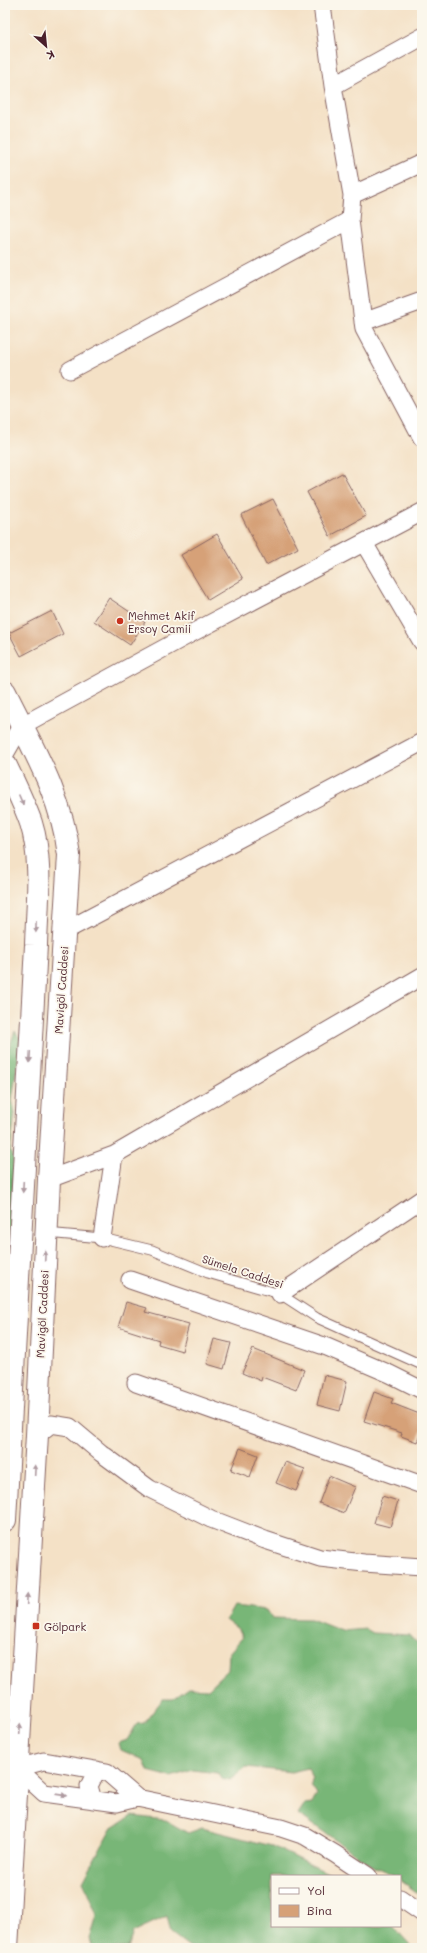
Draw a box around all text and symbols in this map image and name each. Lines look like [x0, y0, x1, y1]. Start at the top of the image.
north arrow [26, 26, 66, 66]
text: K [44, 47, 57, 64]
place label: Mehmet Akif Ersoy Camii [128, 608, 196, 636]
marker: Mehmet Akif Ersoy Camii [115, 616, 125, 626]
one-way arrow [18, 794, 24, 805]
one-way arrow [33, 921, 39, 934]
street label: Mavigöl Caddesi [50, 945, 72, 1035]
one-way arrow [27, 1051, 33, 1064]
one-way arrow [20, 1181, 27, 1193]
one-way arrow [42, 1249, 48, 1262]
street label: Sümela Caddesi [200, 1251, 286, 1291]
street label: Mavigöl Caddesi [32, 1270, 52, 1358]
one-way arrow [31, 1464, 38, 1476]
one-way arrow [24, 1593, 31, 1605]
place label: Gölpark [44, 1619, 87, 1634]
marker: Gölpark [31, 1621, 41, 1631]
one-way arrow [16, 1723, 23, 1735]
one-way arrow [55, 1792, 67, 1798]
legend [271, 1875, 401, 1927]
text: Yol [307, 1882, 325, 1898]
text: Bina [307, 1902, 332, 1918]

